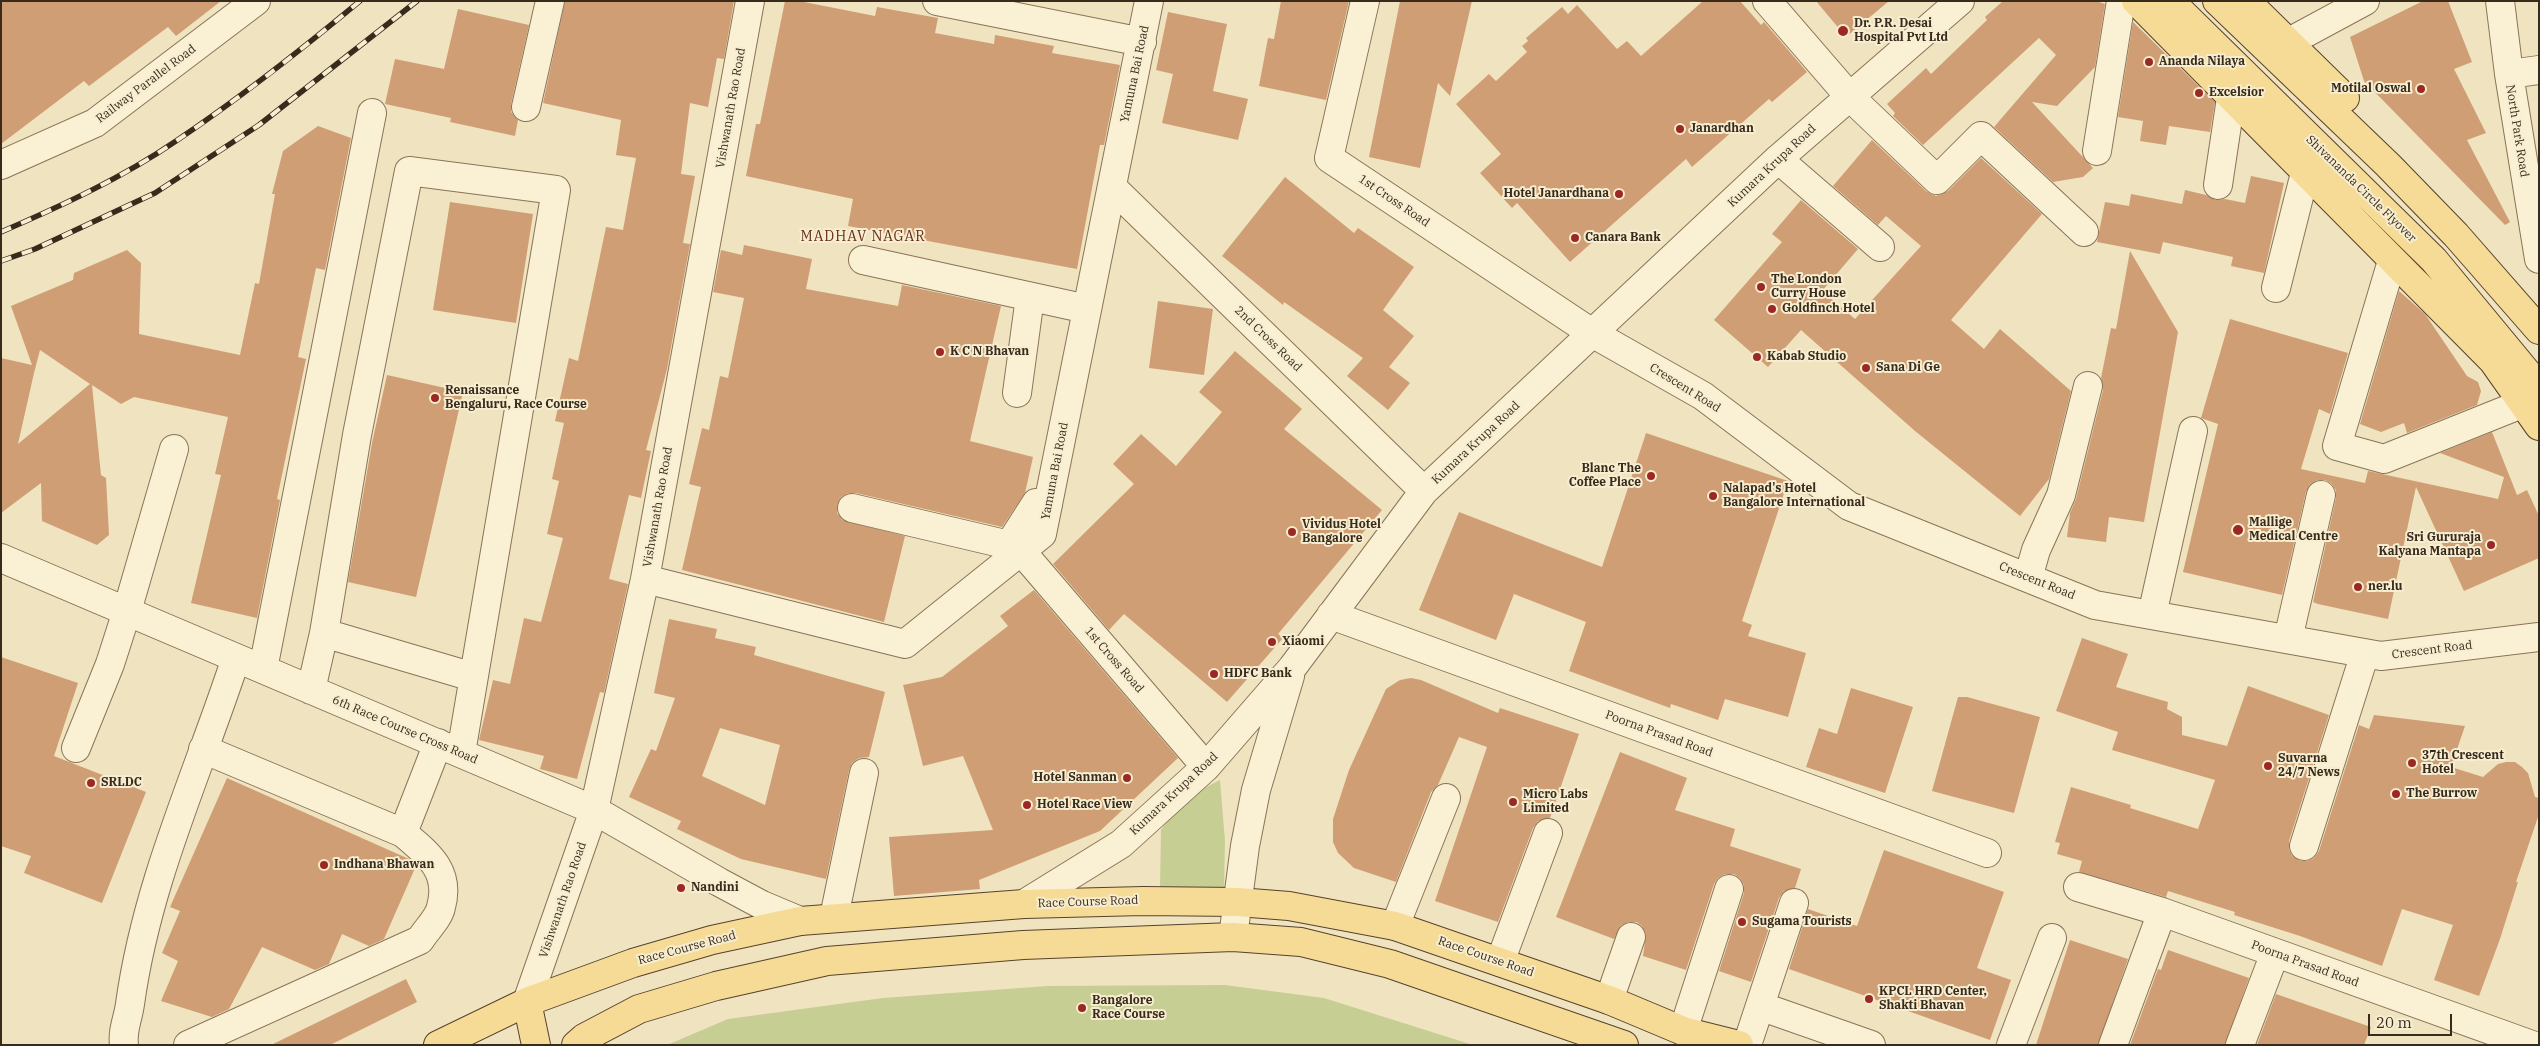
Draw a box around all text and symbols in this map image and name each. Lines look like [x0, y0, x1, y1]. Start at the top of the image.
place label: Dr. P.R. Desai Hospital Pvt Ltd [1854, 17, 1948, 45]
street label: Yamuna Bai Road [1118, 24, 1152, 124]
marker: Dr. P.R. Desai Hospital Pvt Ltd [1836, 24, 1850, 38]
street label: Railway Parallel Road [93, 42, 199, 126]
street label: Vishwanath Rao Road [713, 47, 749, 169]
place label: Ananda Nilaya [2159, 55, 2245, 69]
marker: Ananda Nilaya [2143, 56, 2155, 68]
place label: Motilal Oswal [2331, 82, 2411, 96]
marker: Motilal Oswal [2415, 83, 2427, 95]
street label: North Park Road [2503, 84, 2531, 178]
place label: Excelsior [2209, 86, 2264, 100]
marker: Excelsior [2193, 87, 2205, 99]
place label: Janardhan [1690, 122, 1754, 136]
street label: Kumara Krupa Road [1725, 122, 1819, 210]
marker: Janardhan [1674, 123, 1686, 135]
street label: Shivananda Circle Flyover [2303, 133, 2419, 245]
street label: 1st Cross Road [1356, 172, 1432, 230]
place label: Hotel Janardhana [1504, 187, 1609, 201]
marker: Hotel Janardhana [1613, 188, 1625, 200]
district label: MADHAV NAGAR [799, 229, 927, 245]
place label: Canara Bank [1585, 231, 1661, 245]
marker: Canara Bank [1569, 232, 1581, 244]
place label: The London Curry House [1771, 273, 1846, 301]
marker: The London Curry House [1755, 281, 1767, 293]
place label: Goldfinch Hotel [1782, 302, 1875, 316]
street label: 2nd Cross Road [1231, 303, 1305, 375]
marker: Goldfinch Hotel [1766, 303, 1778, 315]
place label: K C N Bhavan [950, 345, 1029, 359]
marker: K C N Bhavan [934, 346, 946, 358]
place label: Kabab Studio [1767, 350, 1846, 364]
marker: Kabab Studio [1751, 351, 1763, 363]
street label: Crescent Road [1647, 360, 1723, 416]
place label: Sana Di Ge [1876, 361, 1940, 375]
marker: Sana Di Ge [1860, 362, 1872, 374]
place label: Renaissance Bengaluru, Race Course [445, 384, 587, 412]
marker: Renaissance Bengaluru, Race Course [429, 392, 441, 404]
street label: Kumara Krupa Road [1429, 399, 1523, 487]
street label: Yamuna Bai Road [1038, 421, 1072, 521]
street label: Vishwanath Rao Road [640, 446, 676, 568]
place label: Blanc The Coffee Place [1569, 462, 1641, 490]
marker: Blanc The Coffee Place [1645, 470, 1657, 482]
place label: Nalapad's Hotel Bangalore International [1723, 482, 1865, 510]
marker: Nalapad's Hotel Bangalore International [1707, 490, 1719, 502]
place label: Mallige Medical Centre [2249, 516, 2338, 544]
place label: Vividus Hotel Bangalore [1302, 518, 1381, 546]
marker: Mallige Medical Centre [2231, 523, 2245, 537]
marker: Vividus Hotel Bangalore [1286, 526, 1298, 538]
place label: Sri Gururaja Kalyana Mantapa [2379, 531, 2481, 559]
marker: Sri Gururaja Kalyana Mantapa [2485, 539, 2497, 551]
street label: Crescent Road [1997, 559, 2077, 603]
place label: ner.lu [2368, 580, 2403, 594]
marker: ner.lu [2352, 581, 2364, 593]
street label: 1st Cross Road [1081, 624, 1147, 696]
place label: Xiaomi [1282, 635, 1324, 649]
marker: Xiaomi [1266, 636, 1278, 648]
street label: Crescent Road [2391, 638, 2473, 662]
place label: HDFC Bank [1224, 667, 1292, 681]
marker: HDFC Bank [1208, 668, 1220, 680]
street label: 6th Race Course Cross Road [330, 693, 480, 767]
street label: Poorna Prasad Road [1603, 708, 1715, 760]
place label: 37th Crescent Hotel [2422, 749, 2504, 777]
street label: Kumara Krupa Road [1127, 750, 1221, 838]
place label: Suvarna 24/7 News [2278, 752, 2340, 780]
marker: 37th Crescent Hotel [2406, 757, 2418, 769]
marker: Suvarna 24/7 News [2262, 760, 2274, 772]
place label: Hotel Sanman [1034, 771, 1117, 785]
marker: Hotel Sanman [1121, 772, 1133, 784]
place label: SRLDC [101, 776, 142, 790]
marker: SRLDC [85, 777, 97, 789]
place label: The Burrow [2406, 787, 2477, 801]
place label: Micro Labs Limited [1523, 788, 1588, 816]
marker: The Burrow [2390, 788, 2402, 800]
marker: Micro Labs Limited [1507, 796, 1519, 808]
place label: Hotel Race View [1037, 798, 1132, 812]
marker: Hotel Race View [1021, 799, 1033, 811]
street label: Vishwanath Rao Road [536, 840, 590, 960]
place label: Indhana Bhawan [334, 858, 434, 872]
marker: Indhana Bhawan [318, 859, 330, 871]
place label: Nandini [691, 881, 739, 895]
marker: Nandini [675, 882, 687, 894]
street label: Race Course Road [1037, 893, 1139, 911]
place label: Sugama Tourists [1752, 915, 1852, 929]
marker: Sugama Tourists [1736, 916, 1748, 928]
street label: Race Course Road [636, 928, 738, 968]
street label: Race Course Road [1436, 934, 1536, 980]
street label: Poorna Prasad Road [2249, 938, 2361, 990]
place label: KPCL HRD Center, Shakti Bhavan [1879, 985, 1987, 1013]
marker: KPCL HRD Center, Shakti Bhavan [1863, 993, 1875, 1005]
place label: Bangalore Race Course [1092, 994, 1165, 1022]
marker: Bangalore Race Course [1076, 1002, 1088, 1014]
scale bar [2370, 1004, 2454, 1036]
text: 20 m [2376, 1013, 2412, 1032]

